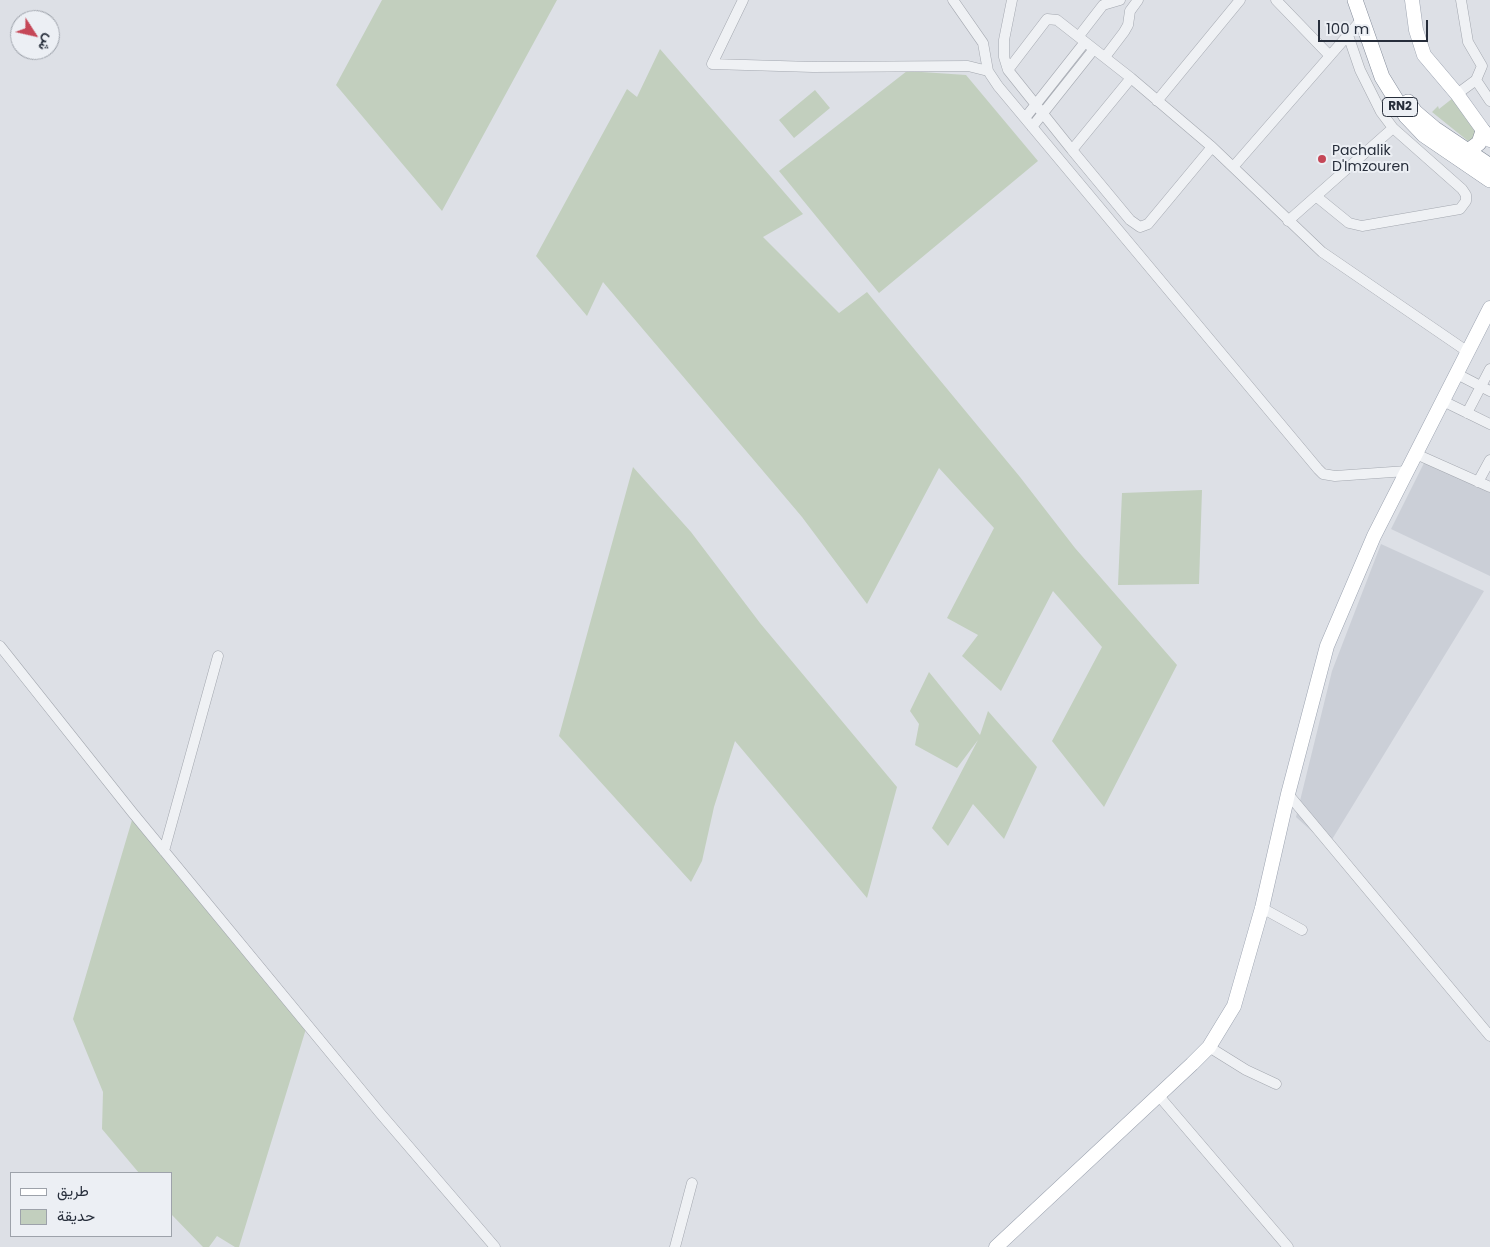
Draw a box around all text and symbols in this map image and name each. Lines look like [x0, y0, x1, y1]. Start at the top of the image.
north arrow [10, 10, 60, 60]
scale bar [1320, 10, 1430, 42]
text: 100 m [1326, 18, 1369, 39]
text: ش [33, 30, 59, 56]
road number: RN2 [1382, 98, 1418, 116]
place label: Pachalik D'Imzouren [1332, 143, 1409, 176]
marker: Pachalik D'Imzouren [1316, 153, 1328, 165]
legend [10, 1172, 172, 1237]
text: طريق [57, 1180, 89, 1201]
text: حديقة [57, 1205, 95, 1226]

